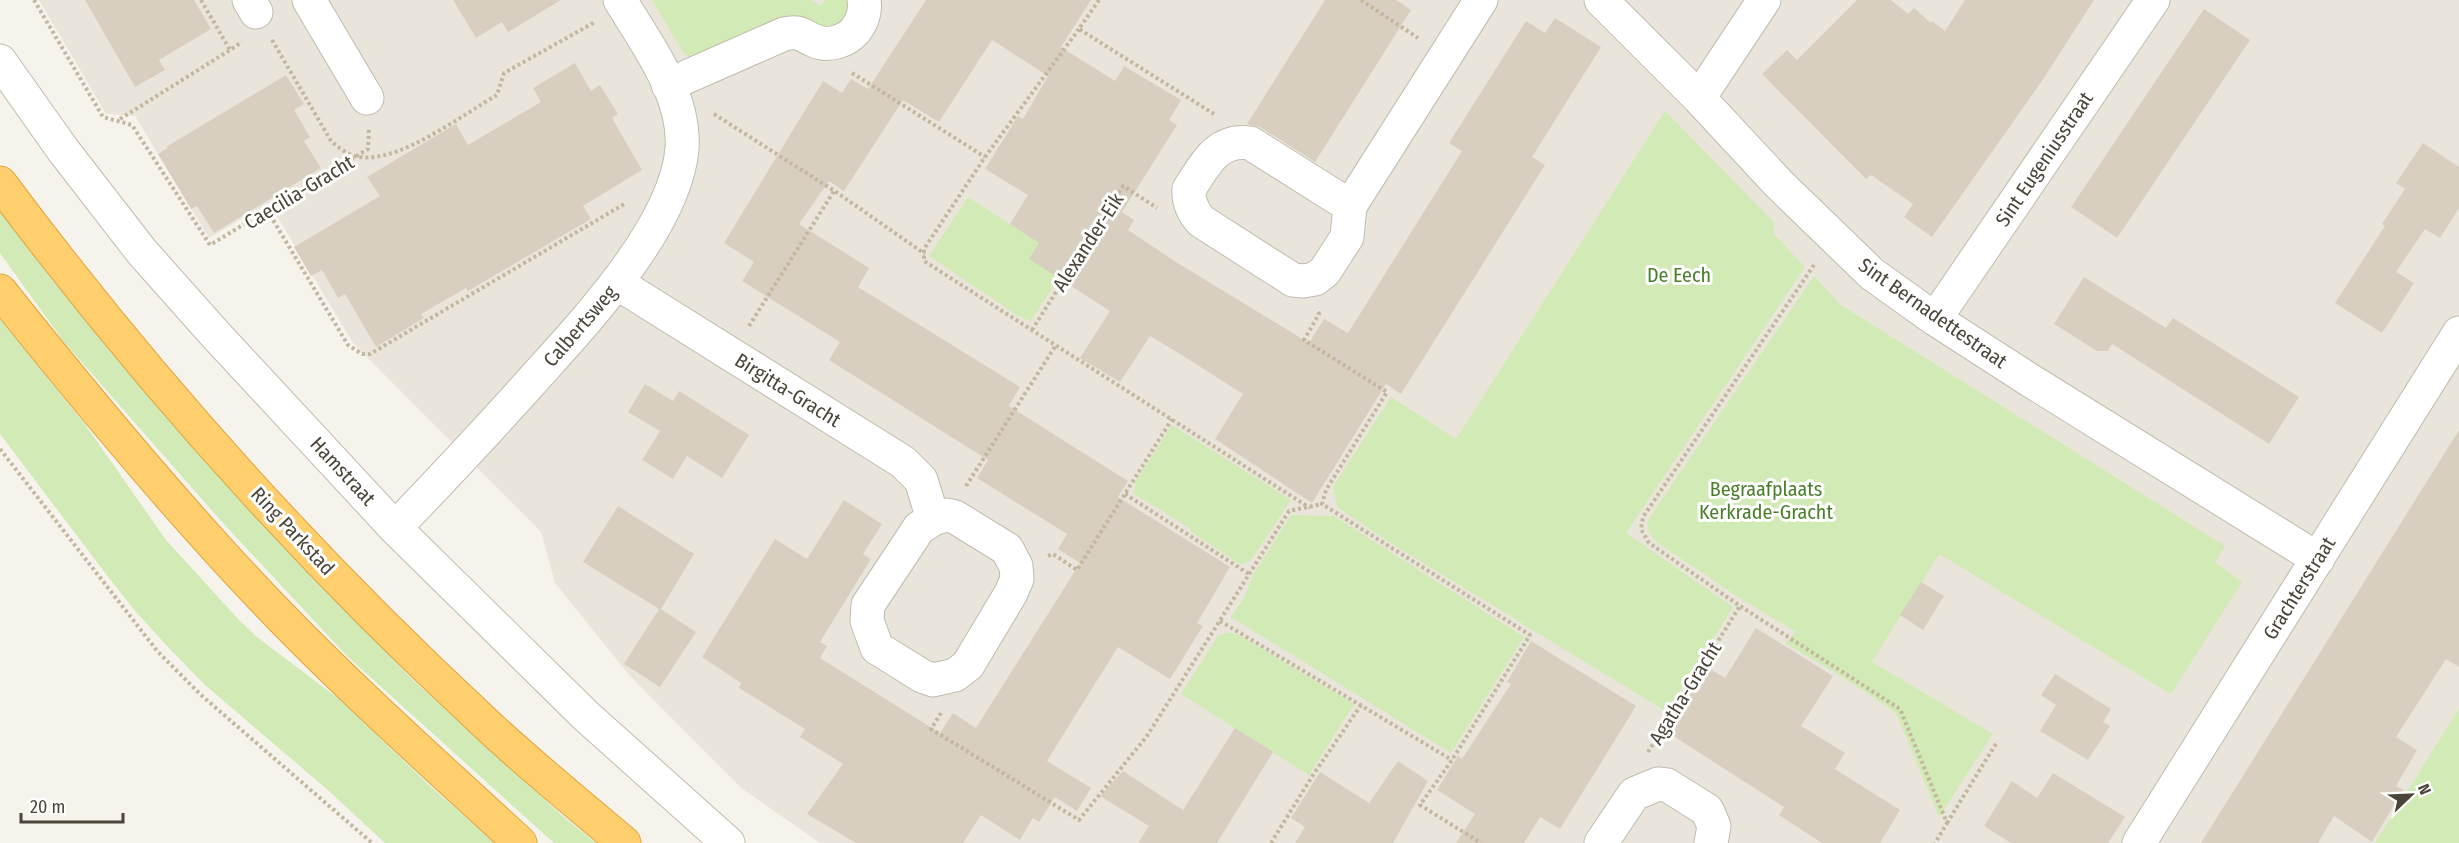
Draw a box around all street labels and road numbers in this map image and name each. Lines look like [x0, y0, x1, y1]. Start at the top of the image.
street label: Sint Eugeniusstraat [1990, 87, 2098, 231]
street label: Caecilia-Gracht [240, 150, 359, 234]
street label: Alexander-Eik [1047, 188, 1129, 296]
street label: Sint Bernadettestraat [1854, 253, 2012, 373]
street label: Calbertsweg [538, 280, 622, 371]
street label: Birgitta-Gracht [731, 348, 846, 432]
street label: Hamstraat [305, 432, 381, 511]
street label: Ring Parkstad [246, 482, 340, 580]
street label: Grachterstraat [2258, 532, 2340, 644]
street label: Agatha-Gracht [1644, 637, 1726, 749]

